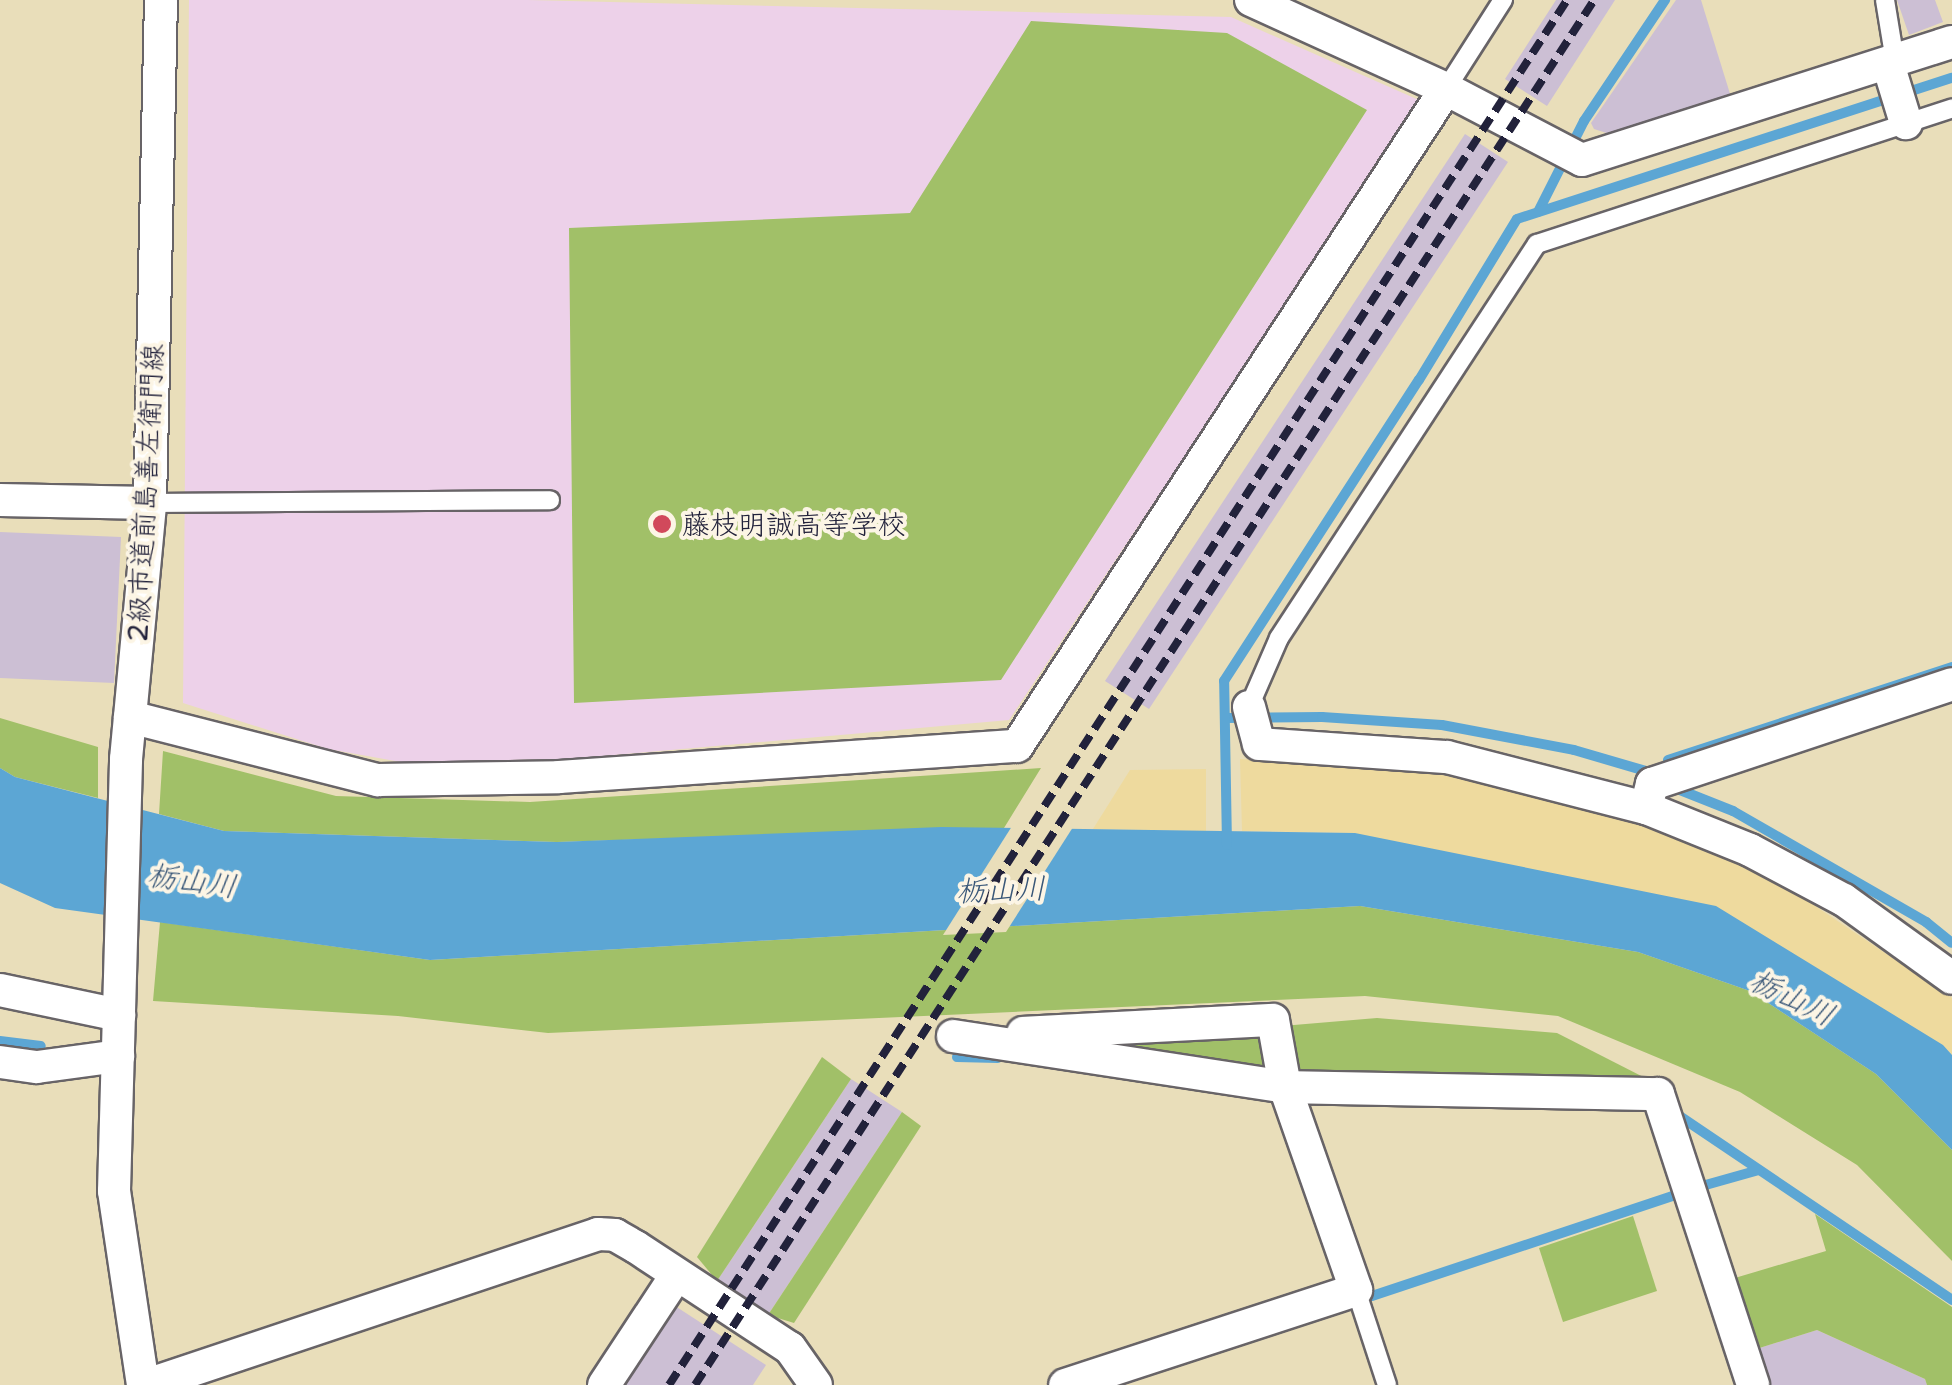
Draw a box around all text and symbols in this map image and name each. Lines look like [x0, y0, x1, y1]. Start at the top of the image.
street label: 2級市道前島善左衛門線 [120, 343, 170, 643]
place label: 藤枝明誠高等学校 [682, 507, 906, 541]
marker: 藤枝明誠高等学校 [651, 513, 673, 535]
water label: 栃山川 [145, 857, 239, 905]
water label: 栃山川 [955, 870, 1047, 910]
water label: 栃山川 [1744, 962, 1840, 1034]

